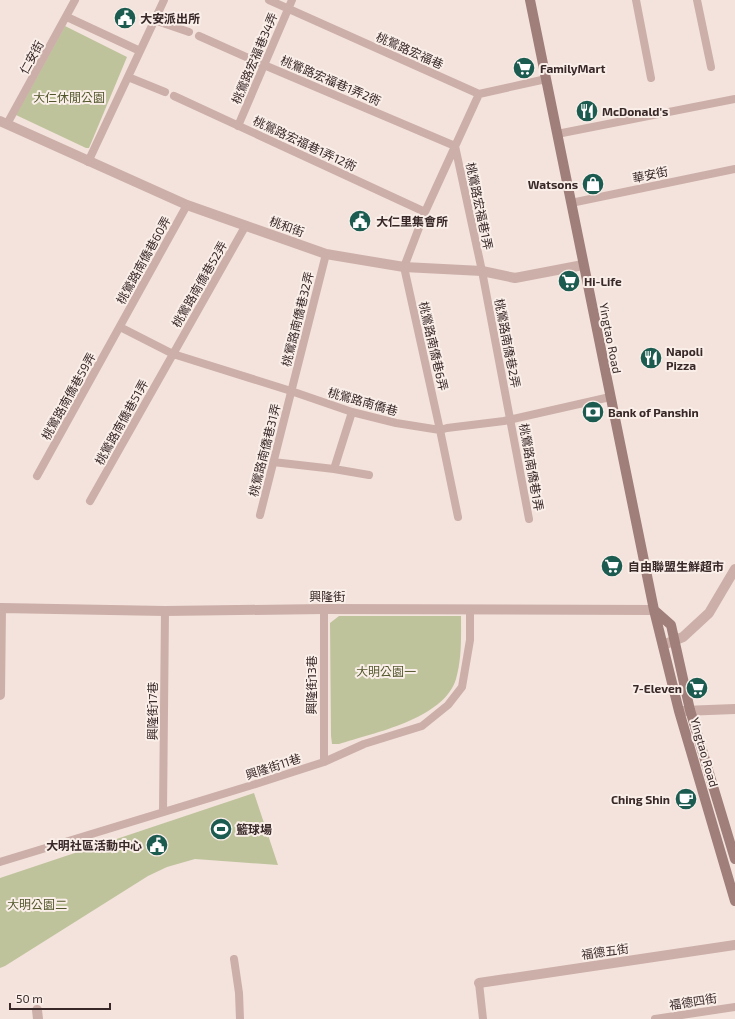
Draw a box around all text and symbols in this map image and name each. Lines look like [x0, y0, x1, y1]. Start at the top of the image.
public building icon: 大安派出所 [112, 5, 138, 31]
street label: 桃鶯路宏福巷34弄 [228, 10, 280, 106]
place label: 大安派出所 [140, 11, 200, 25]
street label: 桃鶯路宏福巷 [374, 29, 446, 71]
street label: 仁安街 [16, 38, 46, 76]
street label: 桃鶯路宏福巷1弄2衖 [279, 53, 383, 107]
supermarket icon: FamilyMart [511, 55, 537, 81]
place label: FamilyMart [540, 61, 606, 76]
park label: 大仁休閒公園 [33, 90, 105, 104]
restaurant icon: McDonald's [574, 98, 600, 124]
place label: McDonald's [602, 104, 668, 118]
street label: 桃鶯路宏福巷1弄12衖 [251, 113, 359, 173]
street label: 桃鶯路宏福巷1弄 [464, 161, 496, 251]
street label: 華安街 [631, 163, 669, 185]
shop icon: Watsons [580, 171, 606, 197]
place label: Watsons [528, 177, 578, 191]
public building icon: 大仁里集會所 [347, 208, 373, 234]
street label: 桃和街 [268, 213, 306, 239]
street label: 桃鶯路南僑巷60弄 [113, 214, 173, 306]
place label: 大仁里集會所 [376, 214, 448, 228]
street label: 桃鶯路南僑巷52弄 [169, 238, 229, 330]
supermarket icon: Hi-Life [556, 268, 582, 294]
street label: 桃鶯路南僑巷32弄 [278, 270, 316, 368]
place label: Hi-Life [584, 274, 622, 288]
street label: 桃鶯路南僑巷2弄 [492, 297, 524, 389]
street label: 桃鶯路南僑巷6弄 [417, 300, 451, 392]
street label: Yingtao Road [597, 301, 625, 375]
place label: Napoli Pizza [666, 344, 703, 372]
restaurant icon: Napoli Pizza [638, 345, 664, 371]
street label: 桃鶯路南僑巷59弄 [38, 350, 98, 442]
street label: 桃鶯路南僑巷51弄 [92, 377, 150, 467]
street label: 桃鶯路南僑巷 [326, 384, 400, 418]
bank icon: Bank of Panshin [580, 399, 606, 425]
street label: 桃鶯路南僑巷31弄 [246, 402, 282, 498]
place label: Bank of Panshin [608, 405, 699, 419]
street label: 桃鶯路南僑巷1弄 [517, 422, 547, 512]
supermarket icon: 自由聯盟生鮮超市 [599, 553, 625, 579]
place label: 自由聯盟生鮮超市 [628, 559, 724, 573]
street label: 興隆街 [309, 589, 345, 603]
street label: 興隆街13巷 [304, 655, 318, 715]
park label: 大明公園一 [356, 664, 416, 678]
supermarket icon: 7-Eleven [684, 675, 710, 701]
place label: 7-Eleven [633, 681, 682, 695]
street label: 興隆街17巷 [145, 682, 159, 740]
street label: Yingtao Road [688, 716, 722, 788]
street label: 興隆街11巷 [243, 750, 303, 782]
cafe icon: Ching Shin [673, 786, 699, 812]
place label: Ching Shin [611, 792, 670, 806]
sports icon: 籃球場 [208, 816, 234, 842]
place label: 籃球場 [236, 822, 272, 836]
public building icon: 大明社區活動中心 [144, 832, 170, 858]
place label: 大明社區活動中心 [46, 838, 142, 852]
park label: 大明公園二 [7, 897, 67, 911]
street label: 福德五街 [580, 941, 630, 961]
scale bar [10, 985, 110, 1011]
street label: 福德四街 [668, 990, 718, 1012]
text: 50 m [16, 991, 43, 1005]

